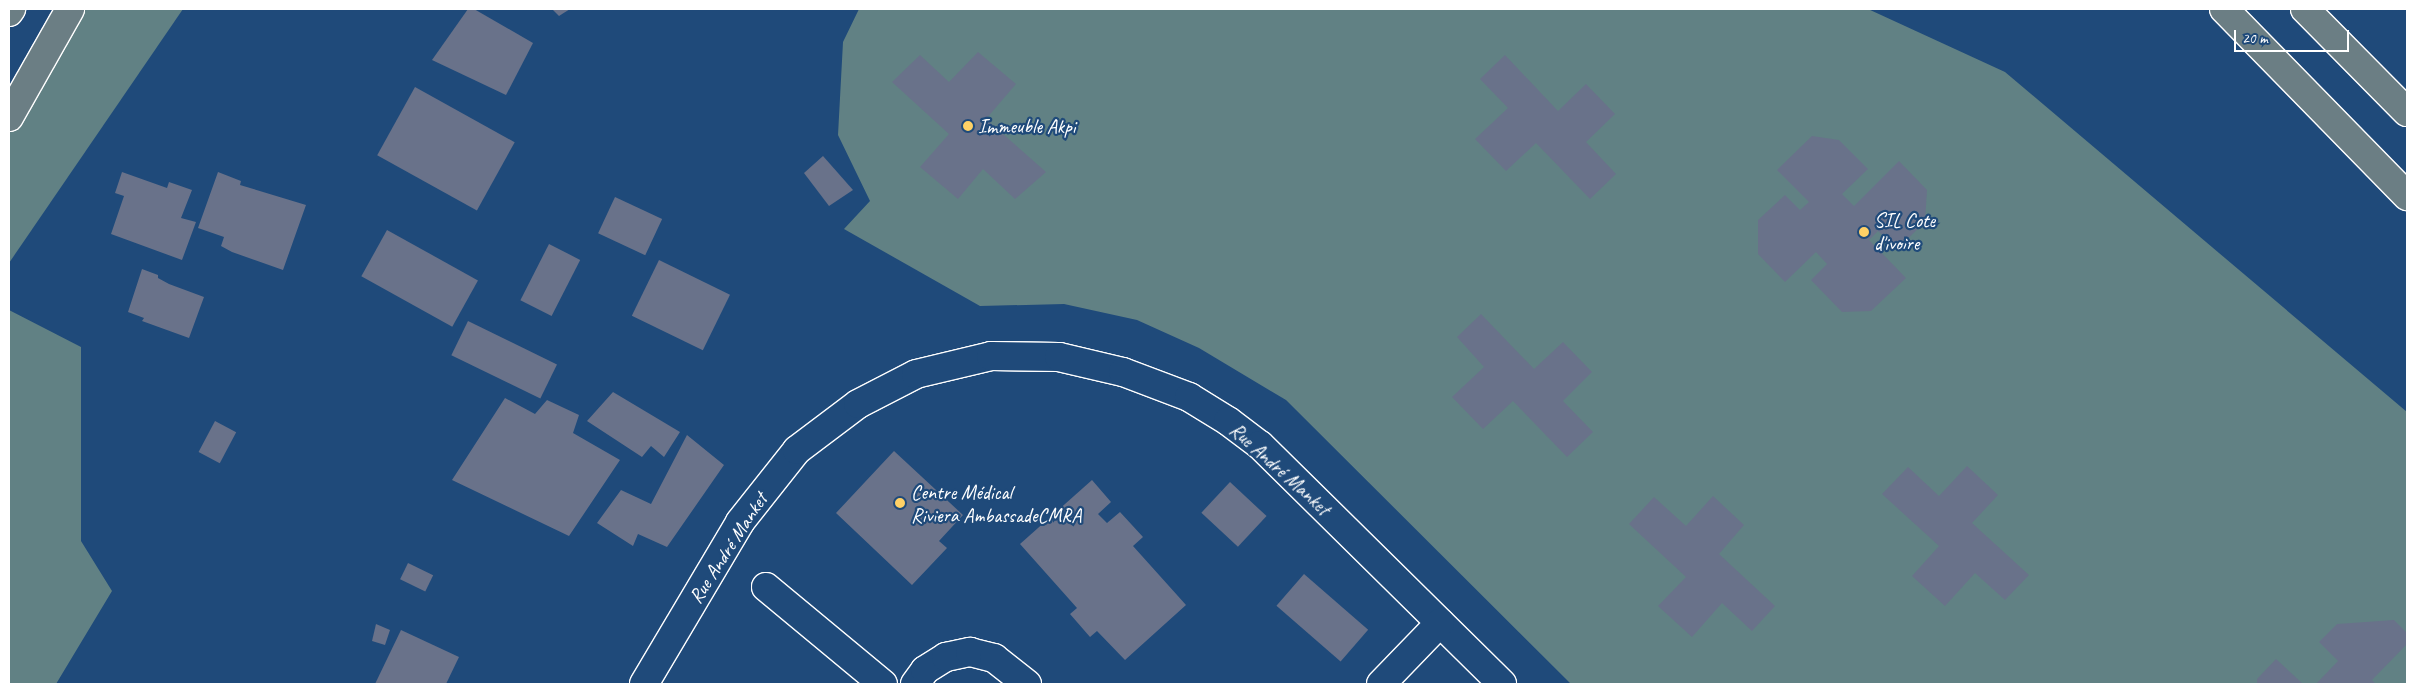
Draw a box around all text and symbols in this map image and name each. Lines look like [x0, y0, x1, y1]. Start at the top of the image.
scale bar [2236, 20, 2351, 52]
text: 20 m [2242, 29, 2268, 48]
place label: Immeuble Akpi [978, 114, 1075, 138]
marker: Immeuble Akpi [962, 120, 974, 132]
place label: SIL Cote d'ivoire [1874, 208, 1935, 255]
marker: SIL Cote d'ivoire [1858, 226, 1870, 238]
street label: Rue André Manket [1225, 418, 1335, 520]
place label: Centre Médical Riviera AmbassadeCMRA [911, 480, 1082, 527]
street label: Rue André Manket [683, 488, 773, 608]
marker: Centre Médical Riviera AmbassadeCMRA [893, 496, 907, 510]

